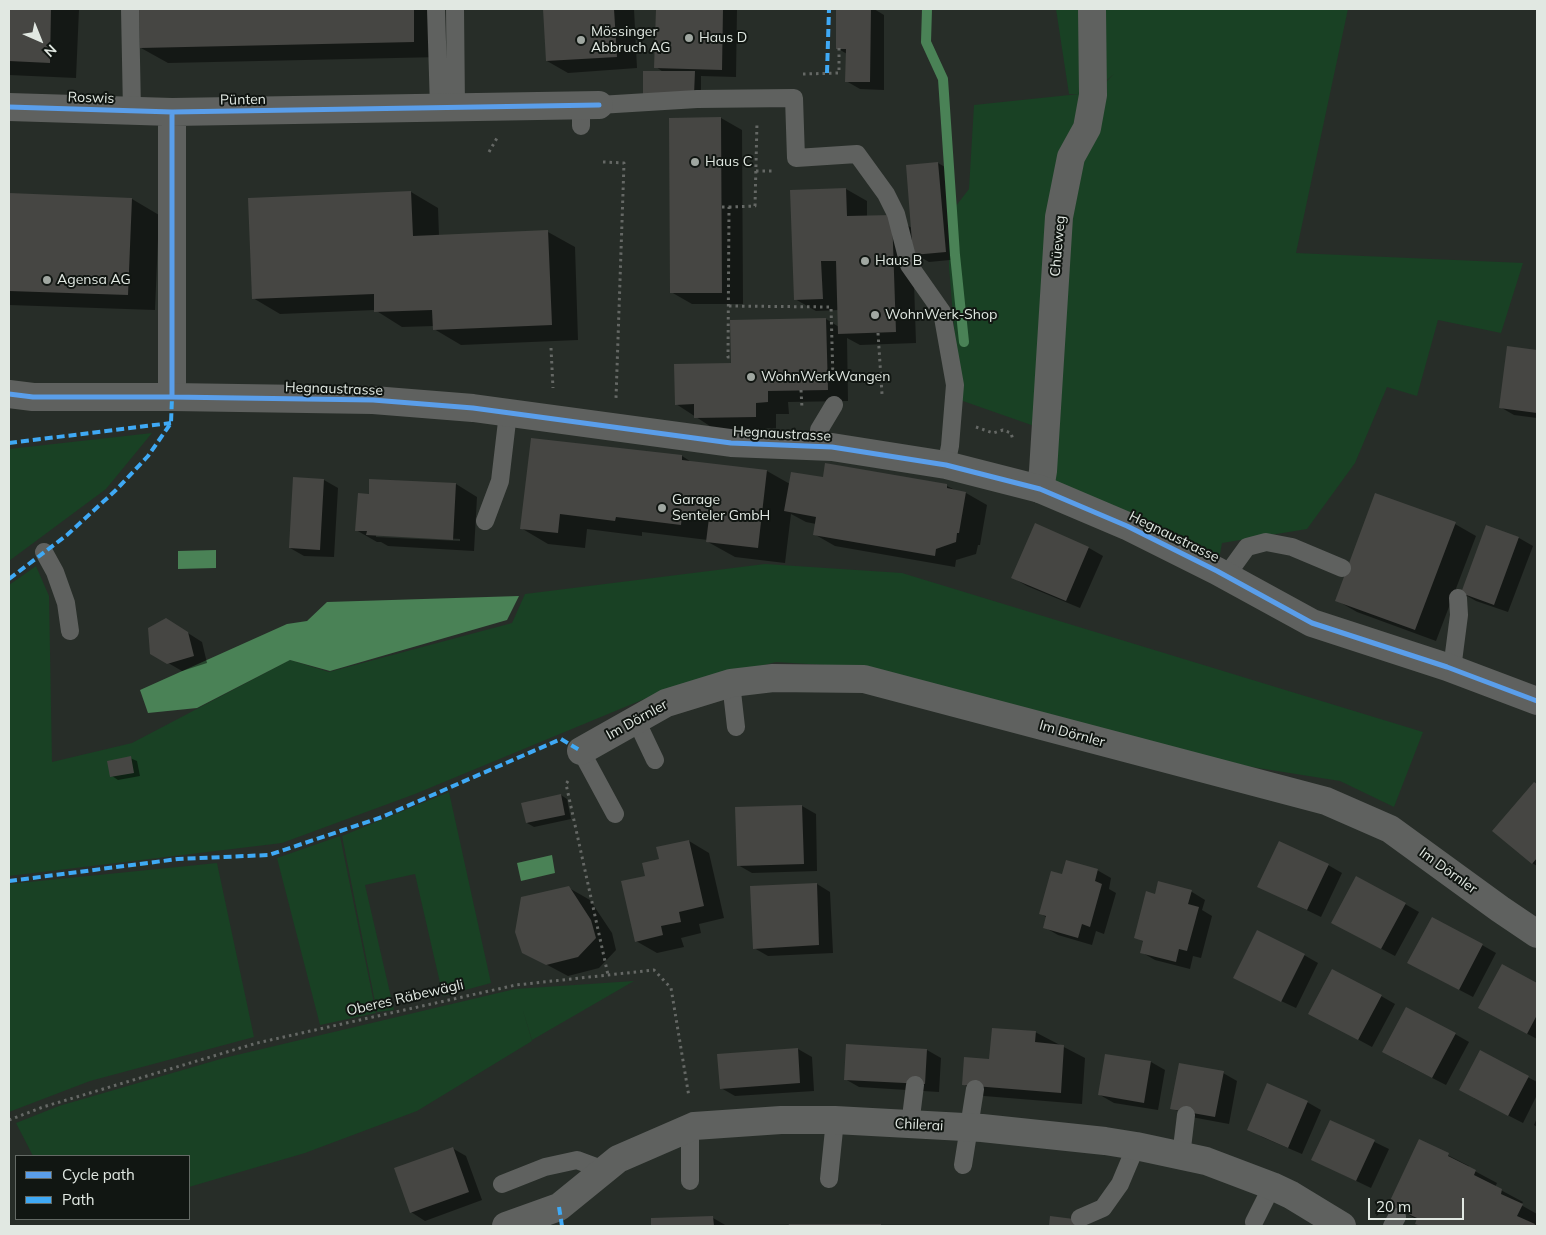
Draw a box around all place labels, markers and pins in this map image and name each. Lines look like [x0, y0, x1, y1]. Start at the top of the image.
place label: Mössinger Abbruch AG [591, 24, 670, 56]
place label: Haus D [699, 30, 747, 46]
marker: Haus D [683, 32, 695, 44]
marker: Mössinger Abbruch AG [575, 34, 587, 46]
place label: Haus C [705, 154, 752, 170]
marker: Haus C [689, 156, 701, 168]
place label: Haus B [875, 253, 922, 269]
marker: Haus B [859, 255, 871, 267]
place label: Agensa AG [57, 272, 131, 288]
marker: Agensa AG [41, 274, 53, 286]
place label: WohnWerk-Shop [885, 307, 997, 323]
marker: WohnWerk-Shop [869, 309, 881, 321]
place label: WohnWerkWangen [761, 369, 890, 385]
marker: WohnWerkWangen [745, 371, 757, 383]
place label: Garage Senteler GmbH [672, 492, 770, 524]
marker: Garage Senteler GmbH [656, 502, 668, 514]

